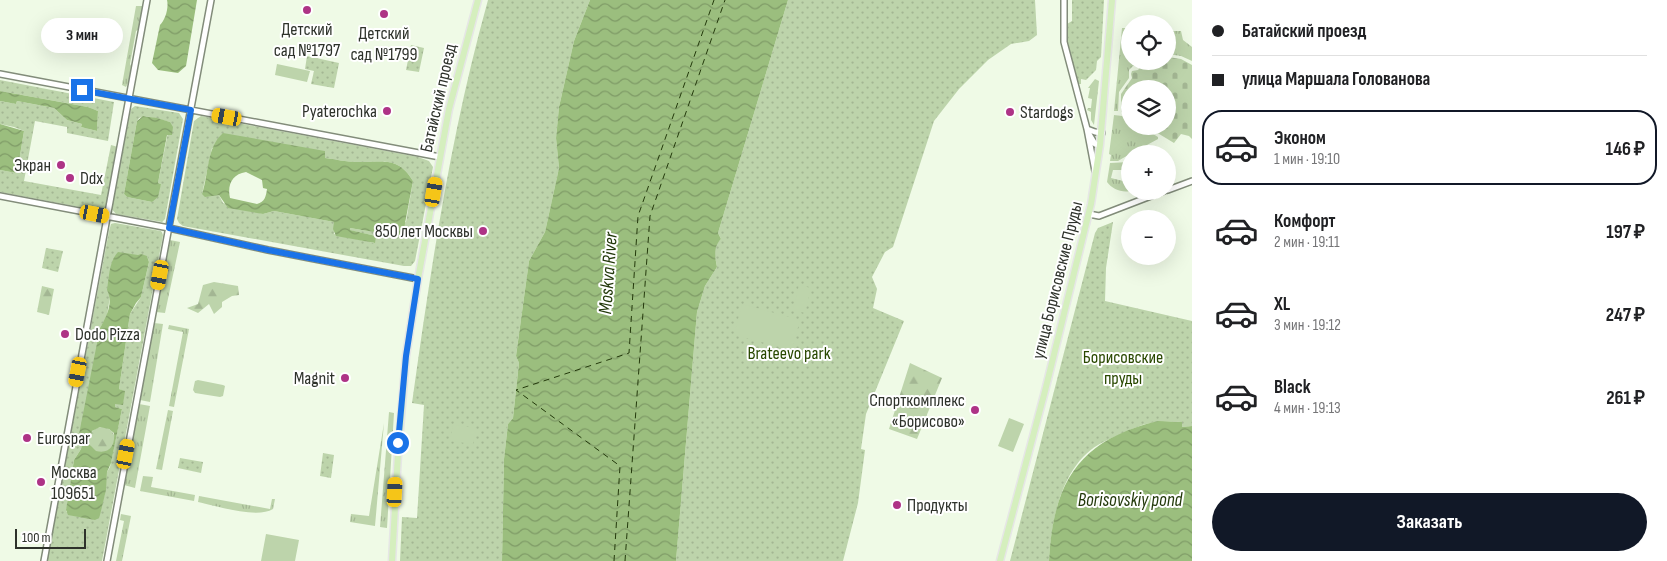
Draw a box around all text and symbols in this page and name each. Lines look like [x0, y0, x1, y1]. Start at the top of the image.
marker: Детский сад №1797 [301, 4, 313, 16]
marker: Детский сад №1799 [378, 8, 390, 20]
map controls [1121, 15, 1176, 265]
button: locate [1121, 15, 1176, 70]
callout: 3 мин [41, 18, 123, 52]
place label: Детский сад №1797 [274, 19, 341, 61]
text: Батайский проезд [1242, 20, 1366, 43]
place label: Детский сад №1799 [350, 23, 418, 65]
text: 3 мин [66, 26, 98, 45]
street label: Батайский проезд [416, 41, 461, 154]
text: улица Маршала Голованова [1242, 68, 1430, 91]
route end [71, 79, 93, 101]
button: layers [1121, 80, 1176, 135]
place label: Pyaterochka [302, 101, 377, 122]
place label: Stardogs [1020, 102, 1073, 123]
marker: Pyaterochka [381, 105, 393, 117]
marker: Stardogs [1004, 106, 1016, 118]
car [210, 107, 243, 127]
icon: car [1214, 125, 1259, 170]
text: Эконом [1274, 127, 1326, 150]
text: 146 ₽ [1606, 138, 1645, 161]
button: + [1121, 145, 1176, 200]
text: 1 мин · 19:10 [1274, 150, 1340, 169]
place label: Экран [14, 155, 51, 176]
marker: Экран [55, 159, 67, 171]
place label: Ddx [80, 168, 103, 189]
marker: Ddx [64, 172, 76, 184]
car [424, 176, 443, 208]
street label: улица Борисовские Пруды [1028, 199, 1087, 361]
car [78, 204, 111, 224]
icon: car [1214, 208, 1259, 253]
button: − [1121, 210, 1176, 265]
text: Комфорт [1274, 210, 1336, 233]
place label: 850 лет Москвы [375, 221, 473, 242]
text: 197 ₽ [1606, 221, 1645, 244]
marker: 850 лет Москвы [477, 225, 489, 237]
water label: Moskva River [594, 231, 623, 315]
text: 2 мин · 19:11 [1274, 233, 1340, 252]
car [149, 259, 170, 291]
icon: car [1214, 291, 1259, 336]
text: XL [1274, 293, 1290, 316]
text: 247 ₽ [1606, 304, 1645, 327]
text: 3 мин · 19:12 [1274, 316, 1341, 335]
place label: Dodo Pizza [75, 324, 140, 345]
marker: Dodo Pizza [59, 328, 71, 340]
park label: Brateevo park [747, 343, 831, 364]
park label: Борисовские пруды [1083, 347, 1163, 389]
car [67, 356, 88, 388]
place label: Magnit [294, 368, 335, 389]
marker: Magnit [339, 372, 351, 384]
icon: car [1214, 374, 1259, 419]
text: Black [1274, 376, 1311, 399]
text: 261 ₽ [1606, 387, 1645, 410]
place label: Спорткомплекс «Борисово» [869, 390, 965, 432]
text: 4 мин · 19:13 [1274, 399, 1341, 418]
marker: Спорткомплекс «Борисово» [969, 404, 981, 416]
place label: Eurospar [37, 428, 90, 449]
marker: Eurospar [21, 432, 33, 444]
route start [387, 432, 409, 454]
car [115, 438, 136, 470]
place label: Москва 109651 [51, 462, 97, 504]
marker: Москва 109651 [35, 476, 47, 488]
car [386, 477, 403, 507]
water label: Borisovskiy pond [1078, 489, 1184, 512]
button: Заказать [1212, 493, 1647, 551]
place label: Продукты [907, 495, 968, 516]
marker: Продукты [891, 499, 903, 511]
scale bar [15, 526, 86, 549]
text: 100 m [22, 529, 51, 546]

